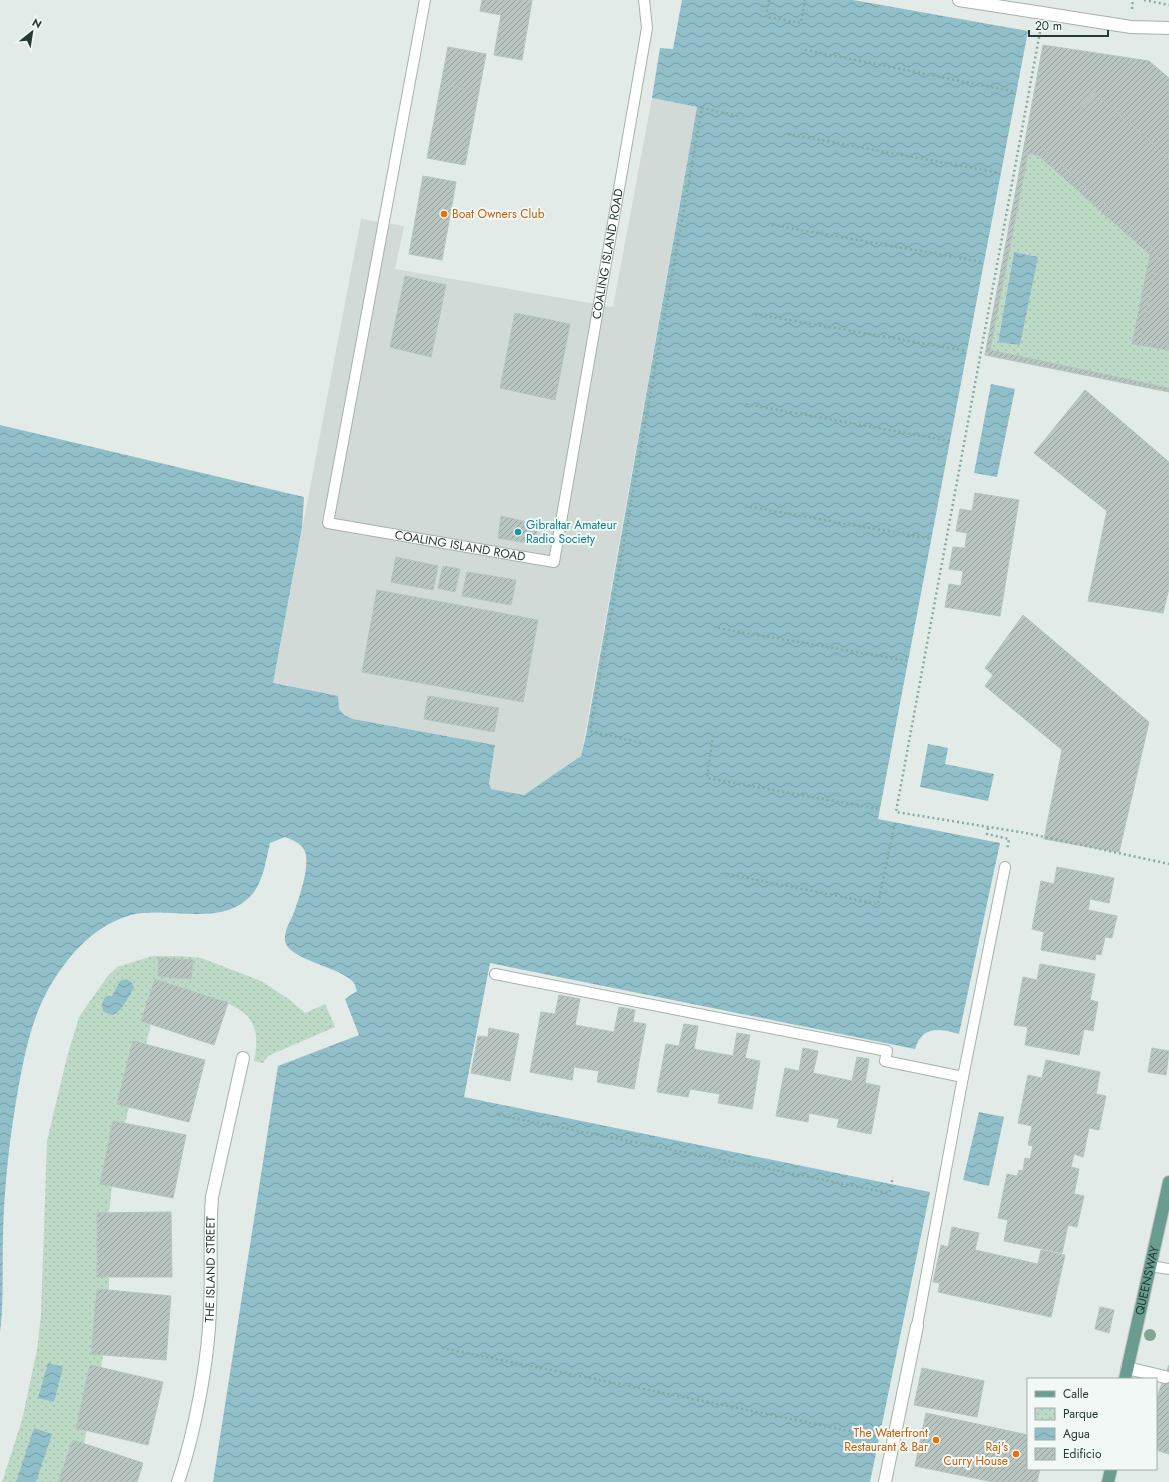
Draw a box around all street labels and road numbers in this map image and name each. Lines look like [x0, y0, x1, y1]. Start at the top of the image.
street label: COALING ISLAND ROAD [587, 187, 628, 321]
street label: COALING ISLAND ROAD [393, 526, 527, 566]
street label: THE ISLAND STREET [200, 1216, 220, 1323]
street label: QUEENSWAY [1131, 1244, 1164, 1317]

